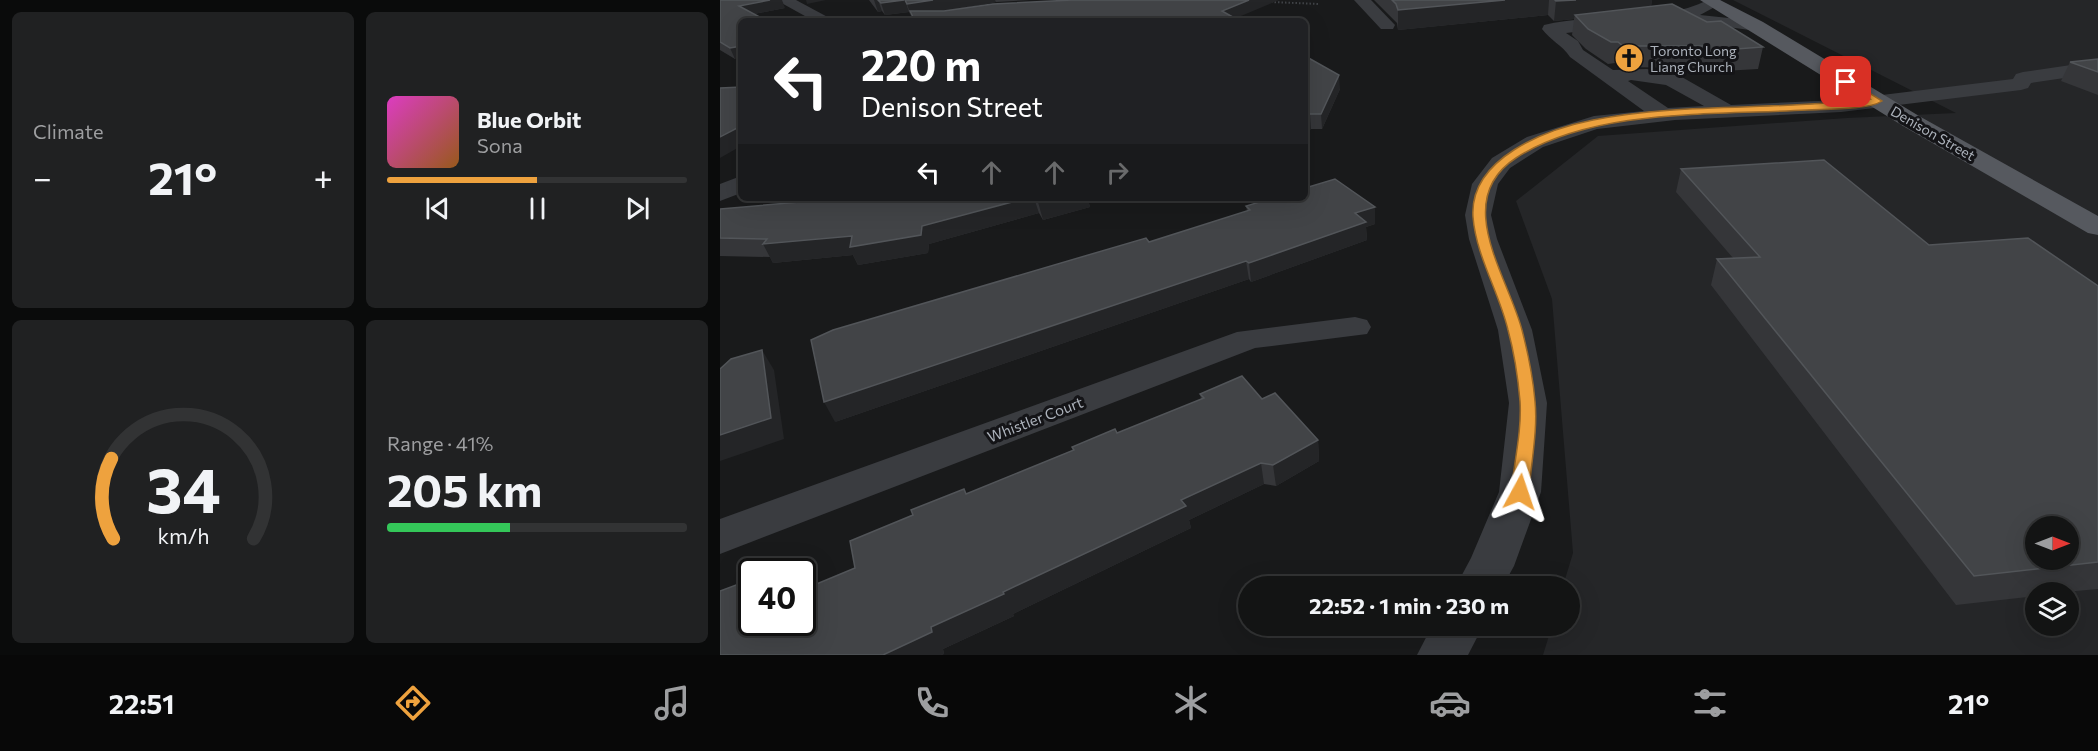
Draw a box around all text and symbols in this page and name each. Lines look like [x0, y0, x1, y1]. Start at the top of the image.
text: 220 m [861, 38, 981, 90]
icon: left [762, 42, 840, 120]
church icon: Toronto Long Liang Church [1613, 42, 1645, 74]
place label: Toronto Long Liang Church [1650, 42, 1737, 75]
pin [1820, 56, 1871, 107]
icon: arrive [1829, 65, 1862, 98]
text: Denison Street [861, 90, 1043, 123]
street label: Denison Street [1888, 102, 1978, 164]
text: Blue Orbit [477, 106, 581, 133]
text: Climate [33, 119, 103, 143]
text: Sona [477, 133, 523, 157]
text: 21° [148, 149, 217, 204]
text: − [33, 156, 52, 197]
text: + [314, 156, 333, 197]
icon: left [912, 156, 945, 189]
icon: ahead [975, 156, 1008, 189]
icon: ahead [1038, 156, 1071, 189]
icon: right [1101, 156, 1134, 189]
icon: previous [421, 192, 454, 225]
icon: pause [521, 192, 554, 225]
icon: next [621, 192, 654, 225]
street label: Whistler Court [985, 392, 1085, 446]
text: Range · 41% [387, 431, 493, 455]
text: 34 [146, 450, 220, 526]
position arrow [1488, 460, 1552, 524]
text: 205 km [387, 461, 542, 516]
north arrow [2025, 516, 2079, 570]
map controls [2025, 516, 2079, 636]
text: km/h [157, 522, 209, 548]
speed limit sign: 40 [738, 558, 816, 636]
button: layers [2025, 582, 2079, 636]
text: 22:52 · 1 min · 230 m [1309, 592, 1509, 619]
icon: directions [392, 682, 434, 724]
icon: music [651, 682, 693, 724]
icon: phone [911, 682, 953, 724]
icon: climate [1170, 682, 1212, 724]
icon: car [1429, 682, 1471, 724]
icon: filters [1689, 682, 1731, 724]
text: 22:51 [109, 687, 175, 720]
text: 21° [1948, 687, 1989, 720]

